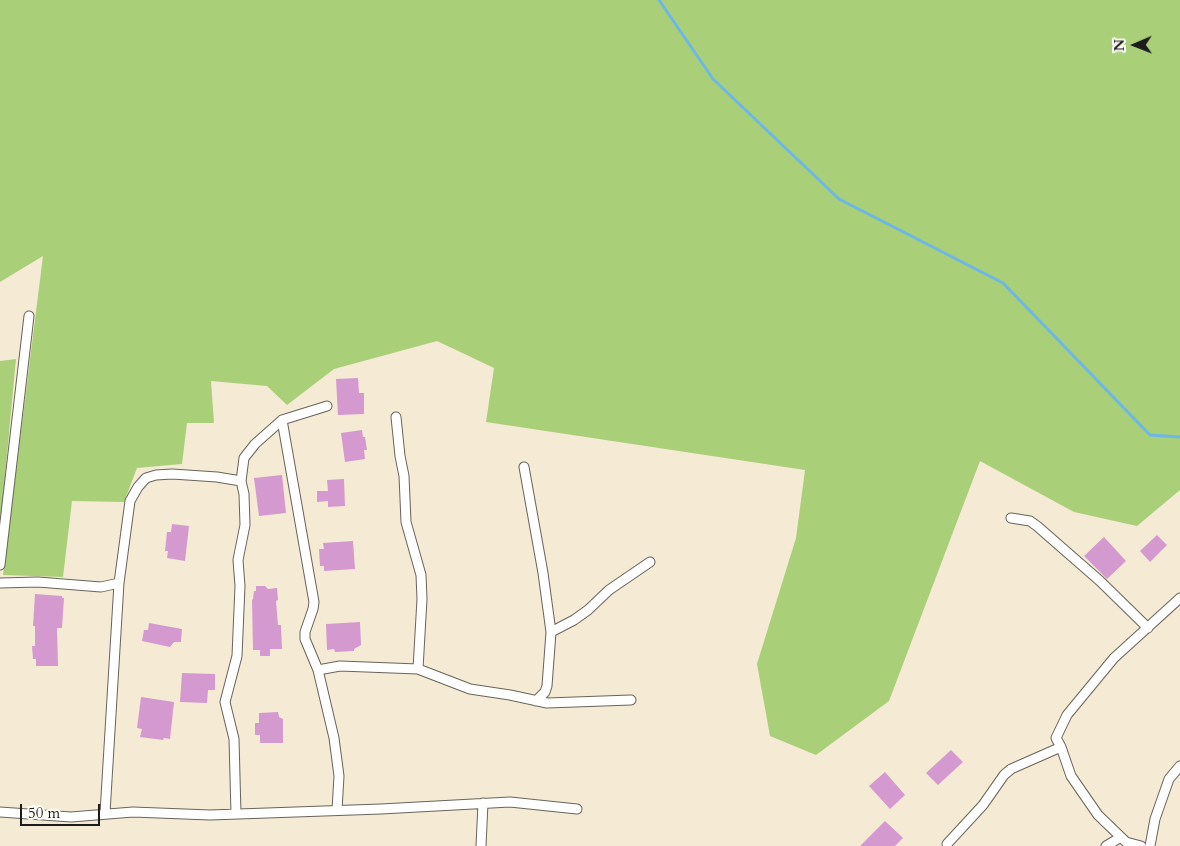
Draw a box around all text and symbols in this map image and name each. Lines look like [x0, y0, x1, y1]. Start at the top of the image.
north arrow [1110, 20, 1160, 70]
text: N [1110, 39, 1129, 52]
scale bar [22, 794, 102, 826]
text: 50 m [28, 803, 60, 823]

